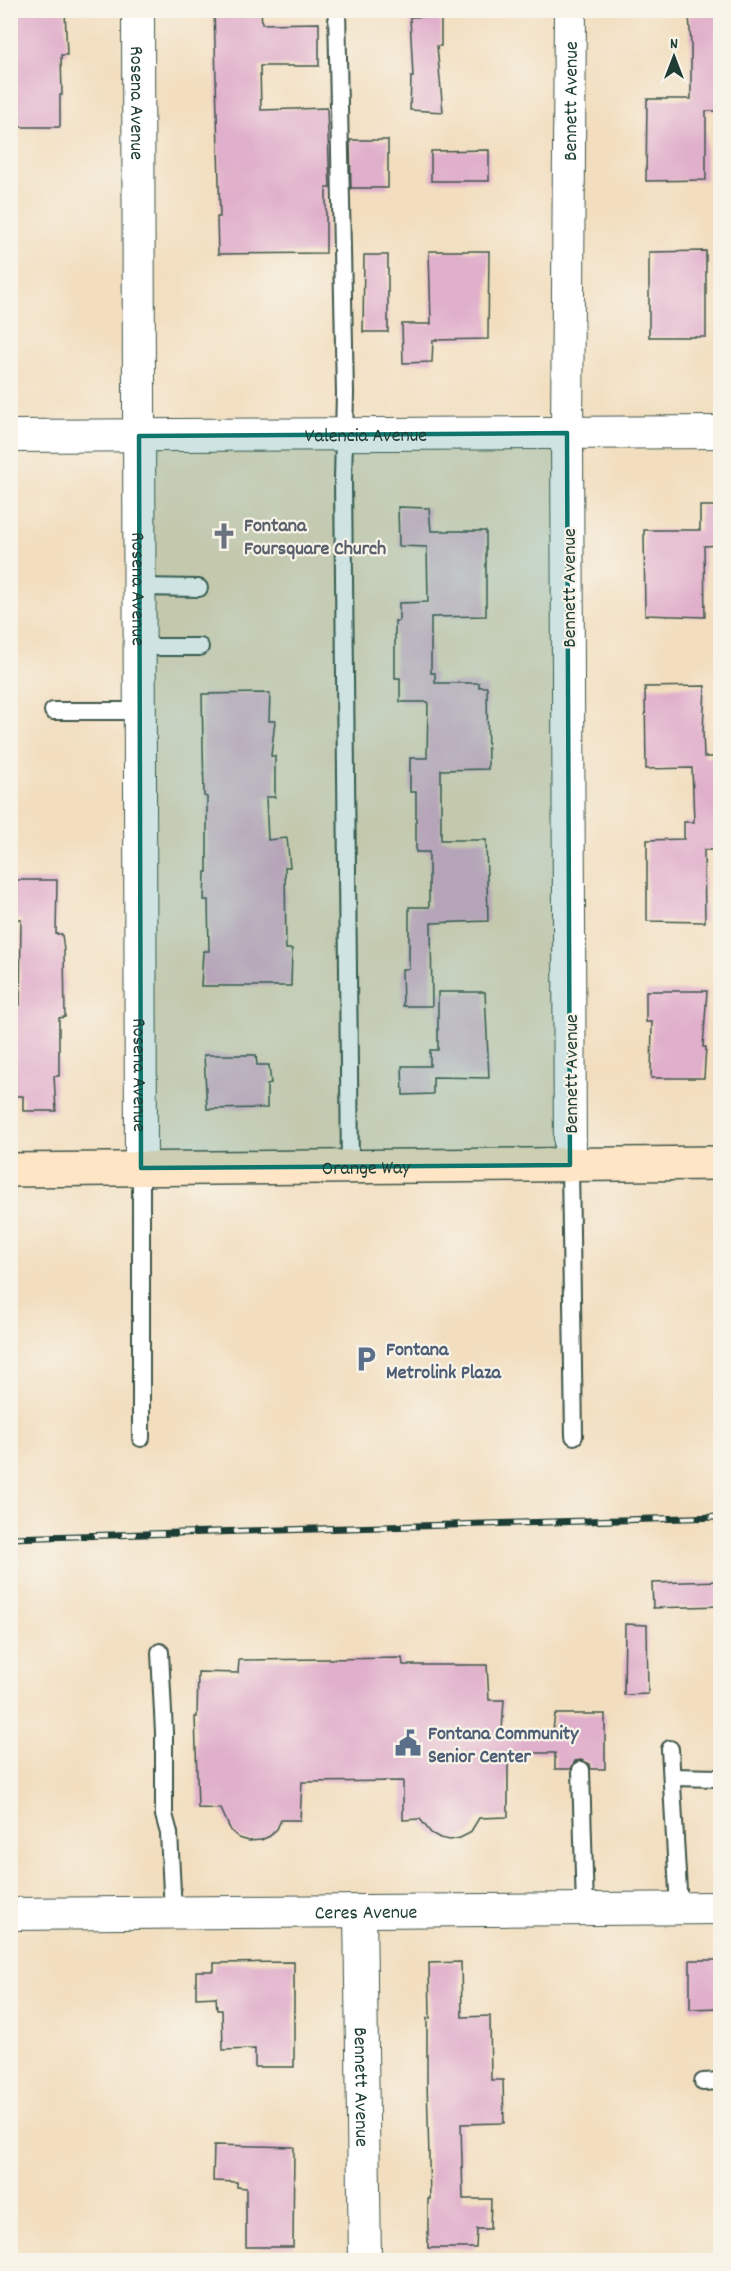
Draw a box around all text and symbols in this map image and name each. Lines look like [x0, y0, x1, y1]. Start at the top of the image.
north arrow [644, 27, 704, 87]
text: N [670, 33, 678, 56]
street label: Bennett Avenue [558, 41, 587, 161]
street label: Rosena Avenue [121, 46, 149, 160]
street label: Valencia Avenue [305, 423, 427, 451]
place label: Fontana Foursquare Church [244, 513, 386, 564]
church icon: Fontana Foursquare Church [209, 521, 239, 551]
street label: Bennett Avenue [557, 528, 585, 648]
street label: Rosena Avenue [122, 532, 151, 646]
street label: Bennett Avenue [559, 1014, 587, 1134]
street label: Rosena Avenue [124, 1018, 152, 1132]
street label: Orange Way [322, 1155, 411, 1184]
place label: Fontana Metrolink Plaza [386, 1337, 501, 1388]
parking icon: Fontana Metrolink Plaza [351, 1344, 381, 1374]
place label: Fontana Community Senior Center [428, 1721, 579, 1772]
public building icon: Fontana Community Senior Center [393, 1728, 423, 1758]
street label: Ceres Avenue [315, 1900, 418, 1928]
street label: Bennett Avenue [345, 2027, 374, 2147]

